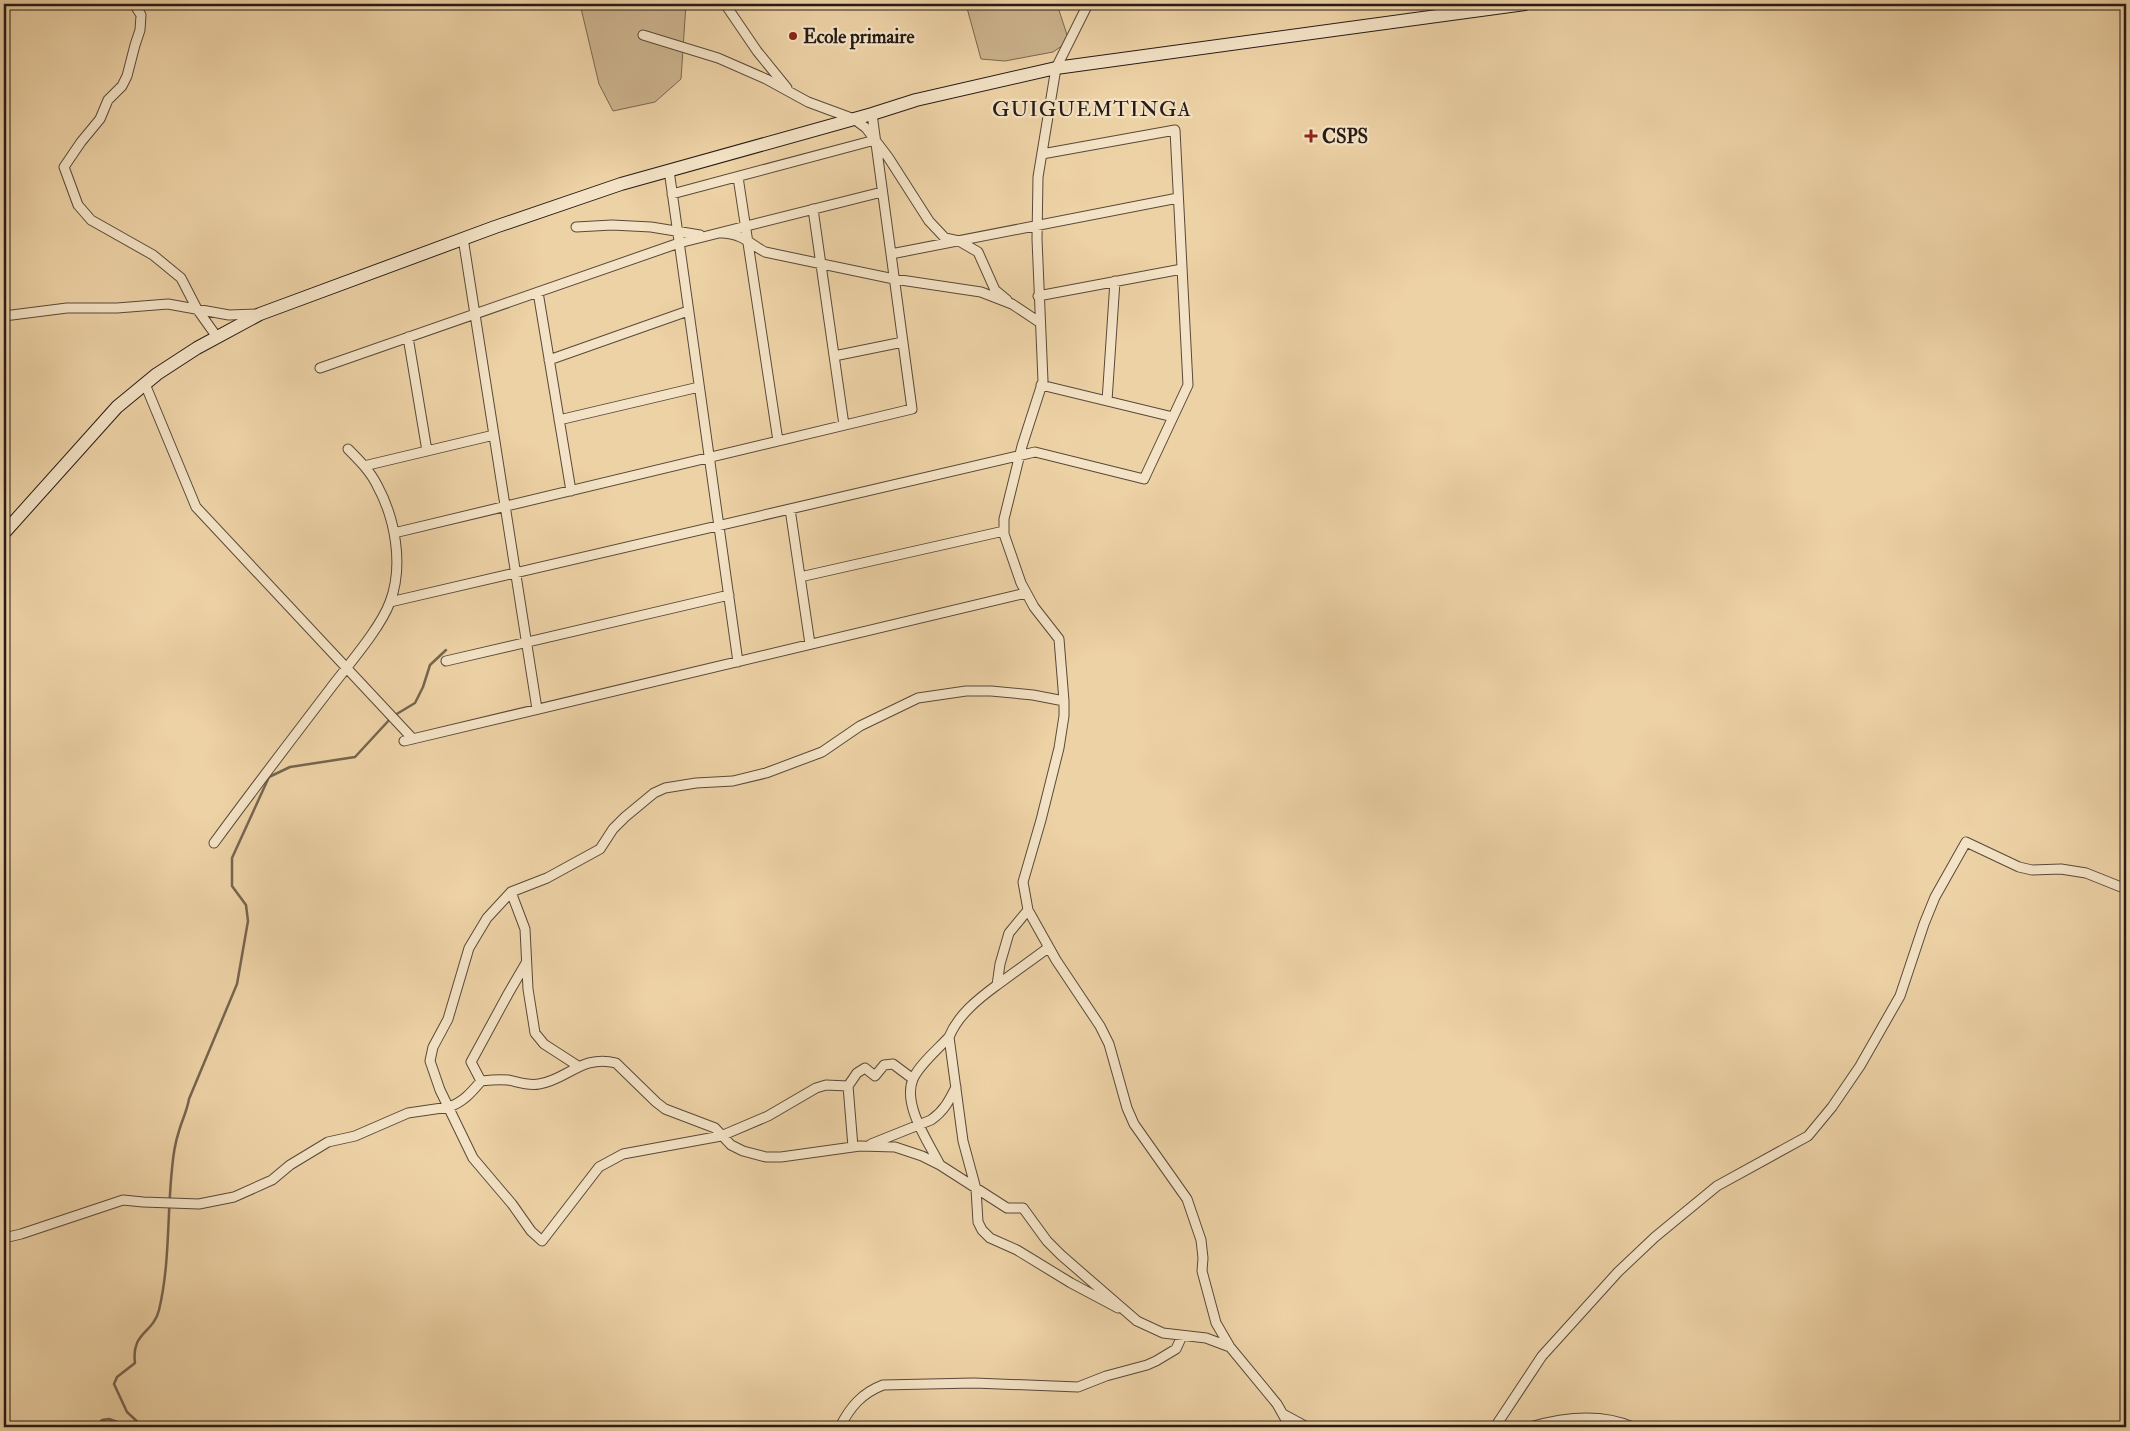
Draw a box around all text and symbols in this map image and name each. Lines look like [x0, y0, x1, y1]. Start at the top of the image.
place label: Ecole primaire [803, 25, 914, 50]
marker: Ecole primaire [787, 30, 799, 42]
district label: GUIGUEMTINGA [992, 96, 1192, 123]
place label: CSPS [1322, 125, 1368, 149]
marker: CSPS [1304, 129, 1318, 143]

